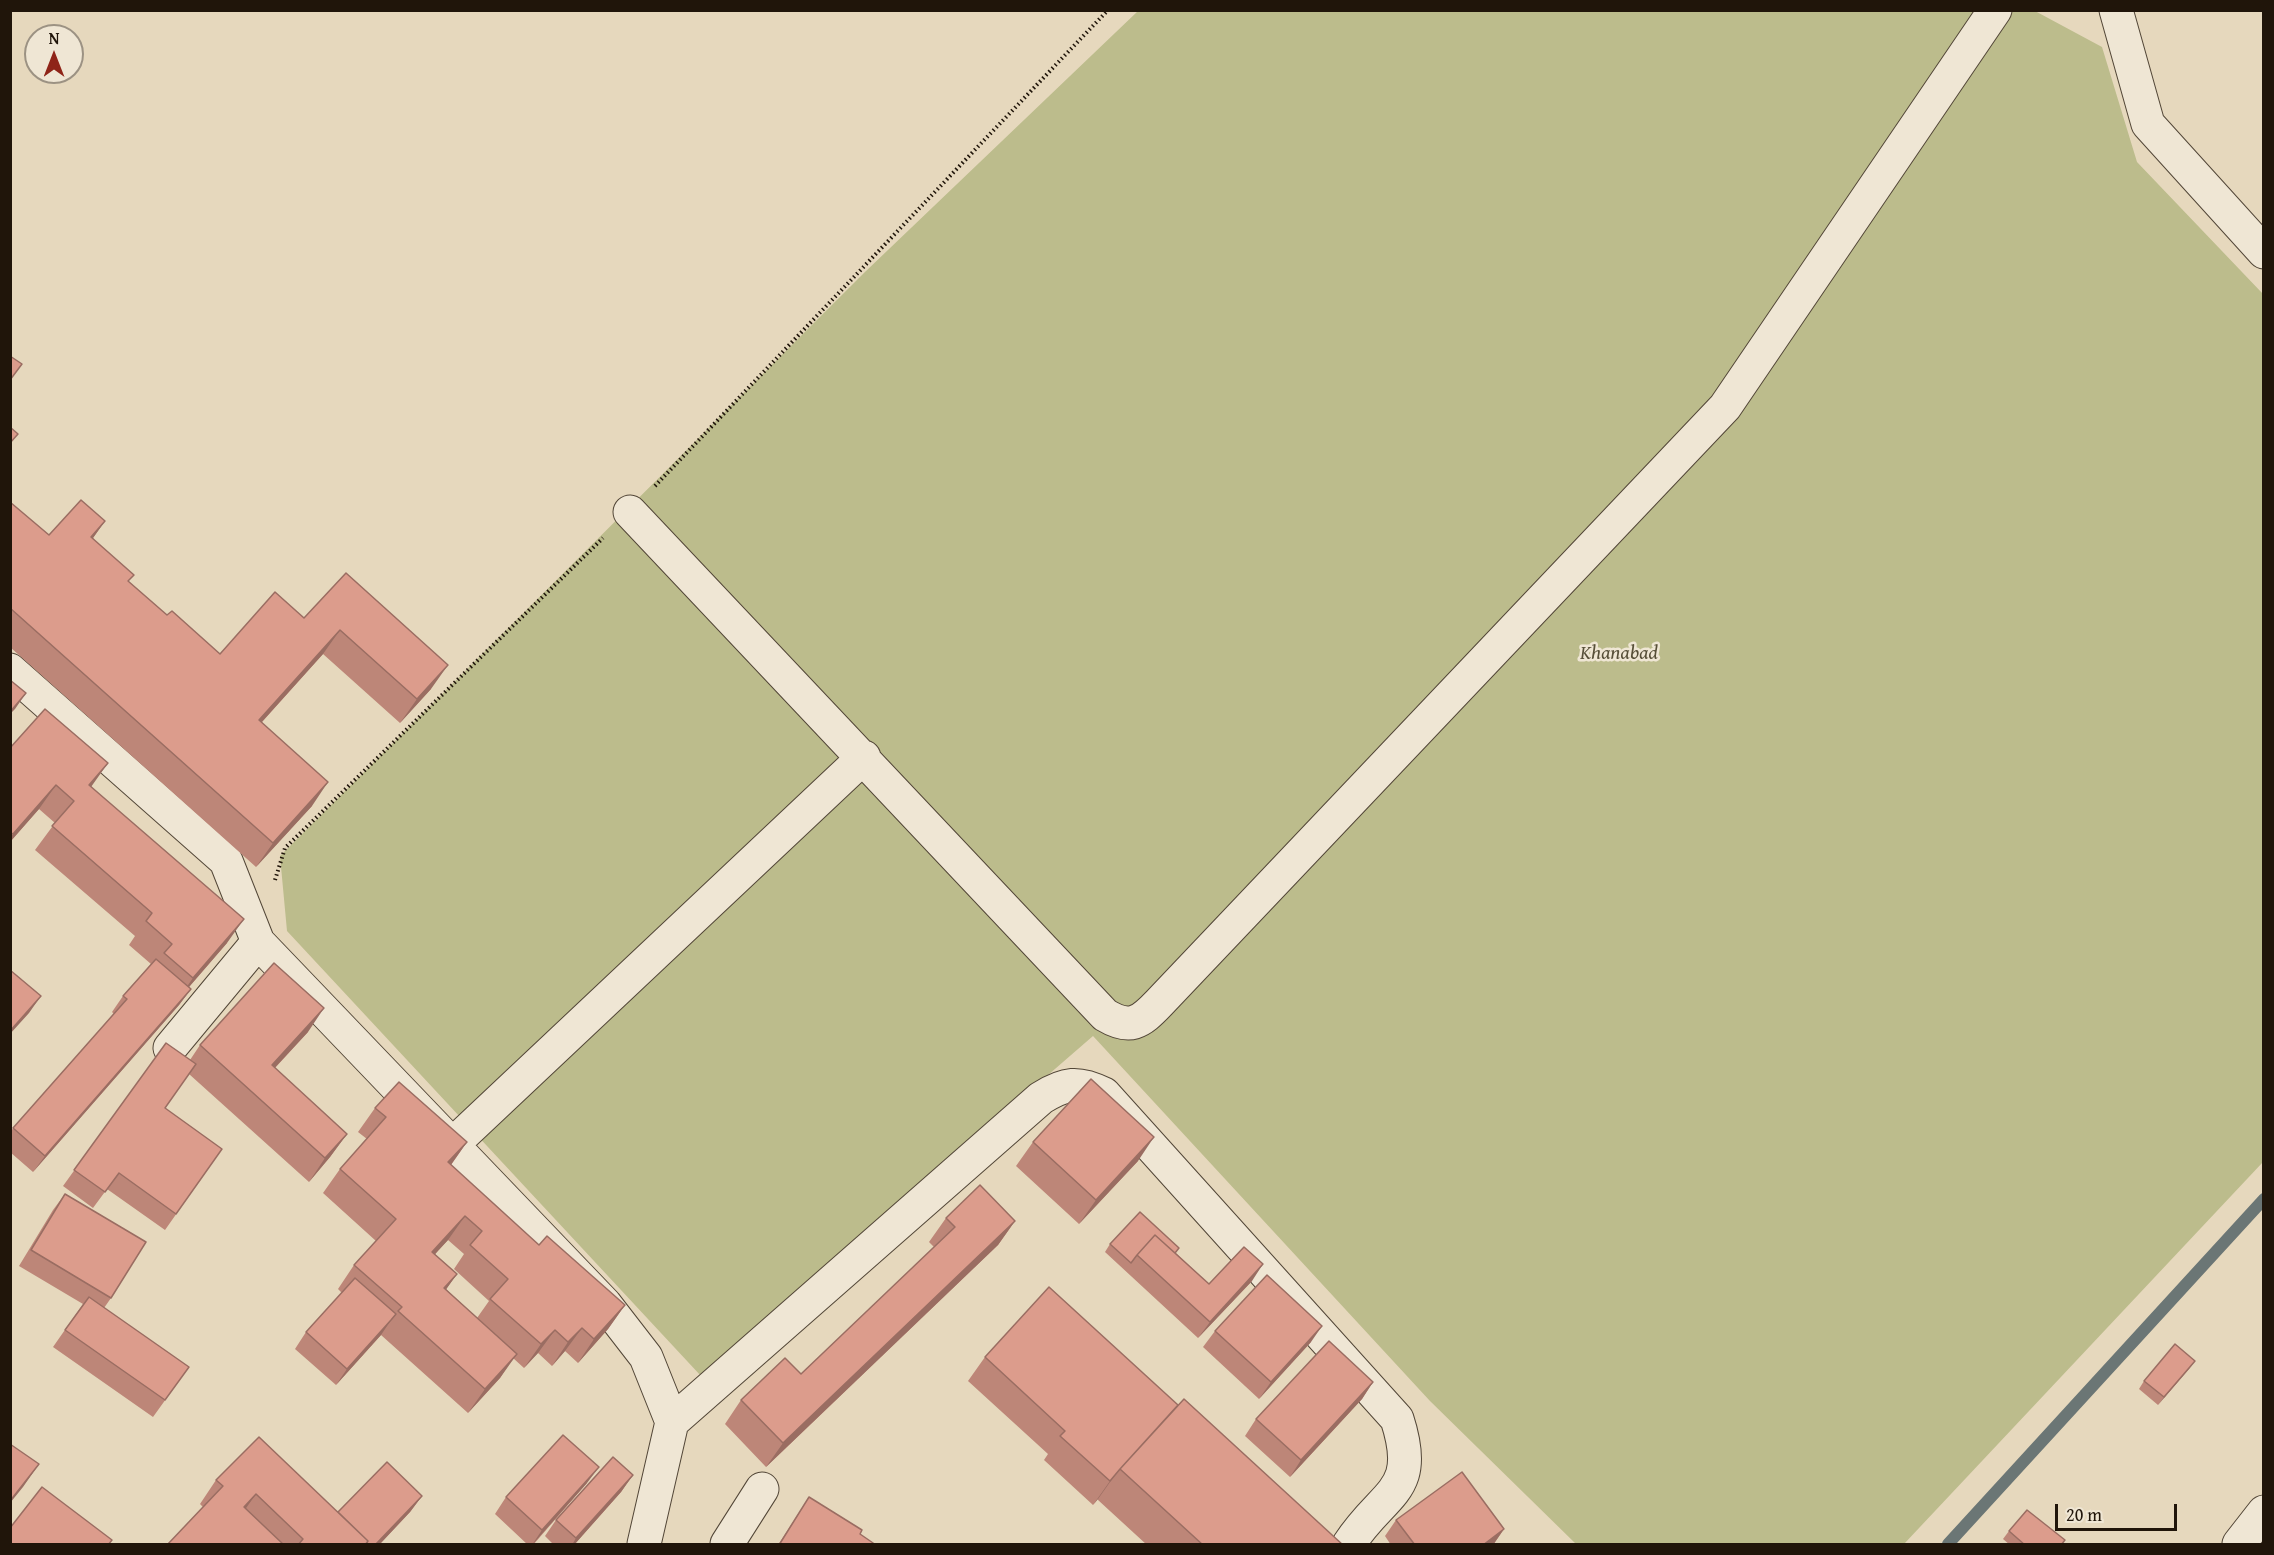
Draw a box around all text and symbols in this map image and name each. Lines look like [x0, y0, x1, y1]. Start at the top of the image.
north arrow [24, 24, 84, 84]
text: N [49, 26, 59, 50]
park label: Khanabad [1580, 642, 1658, 666]
scale bar [2058, 1492, 2180, 1530]
text: 20 m [2066, 1501, 2102, 1528]

